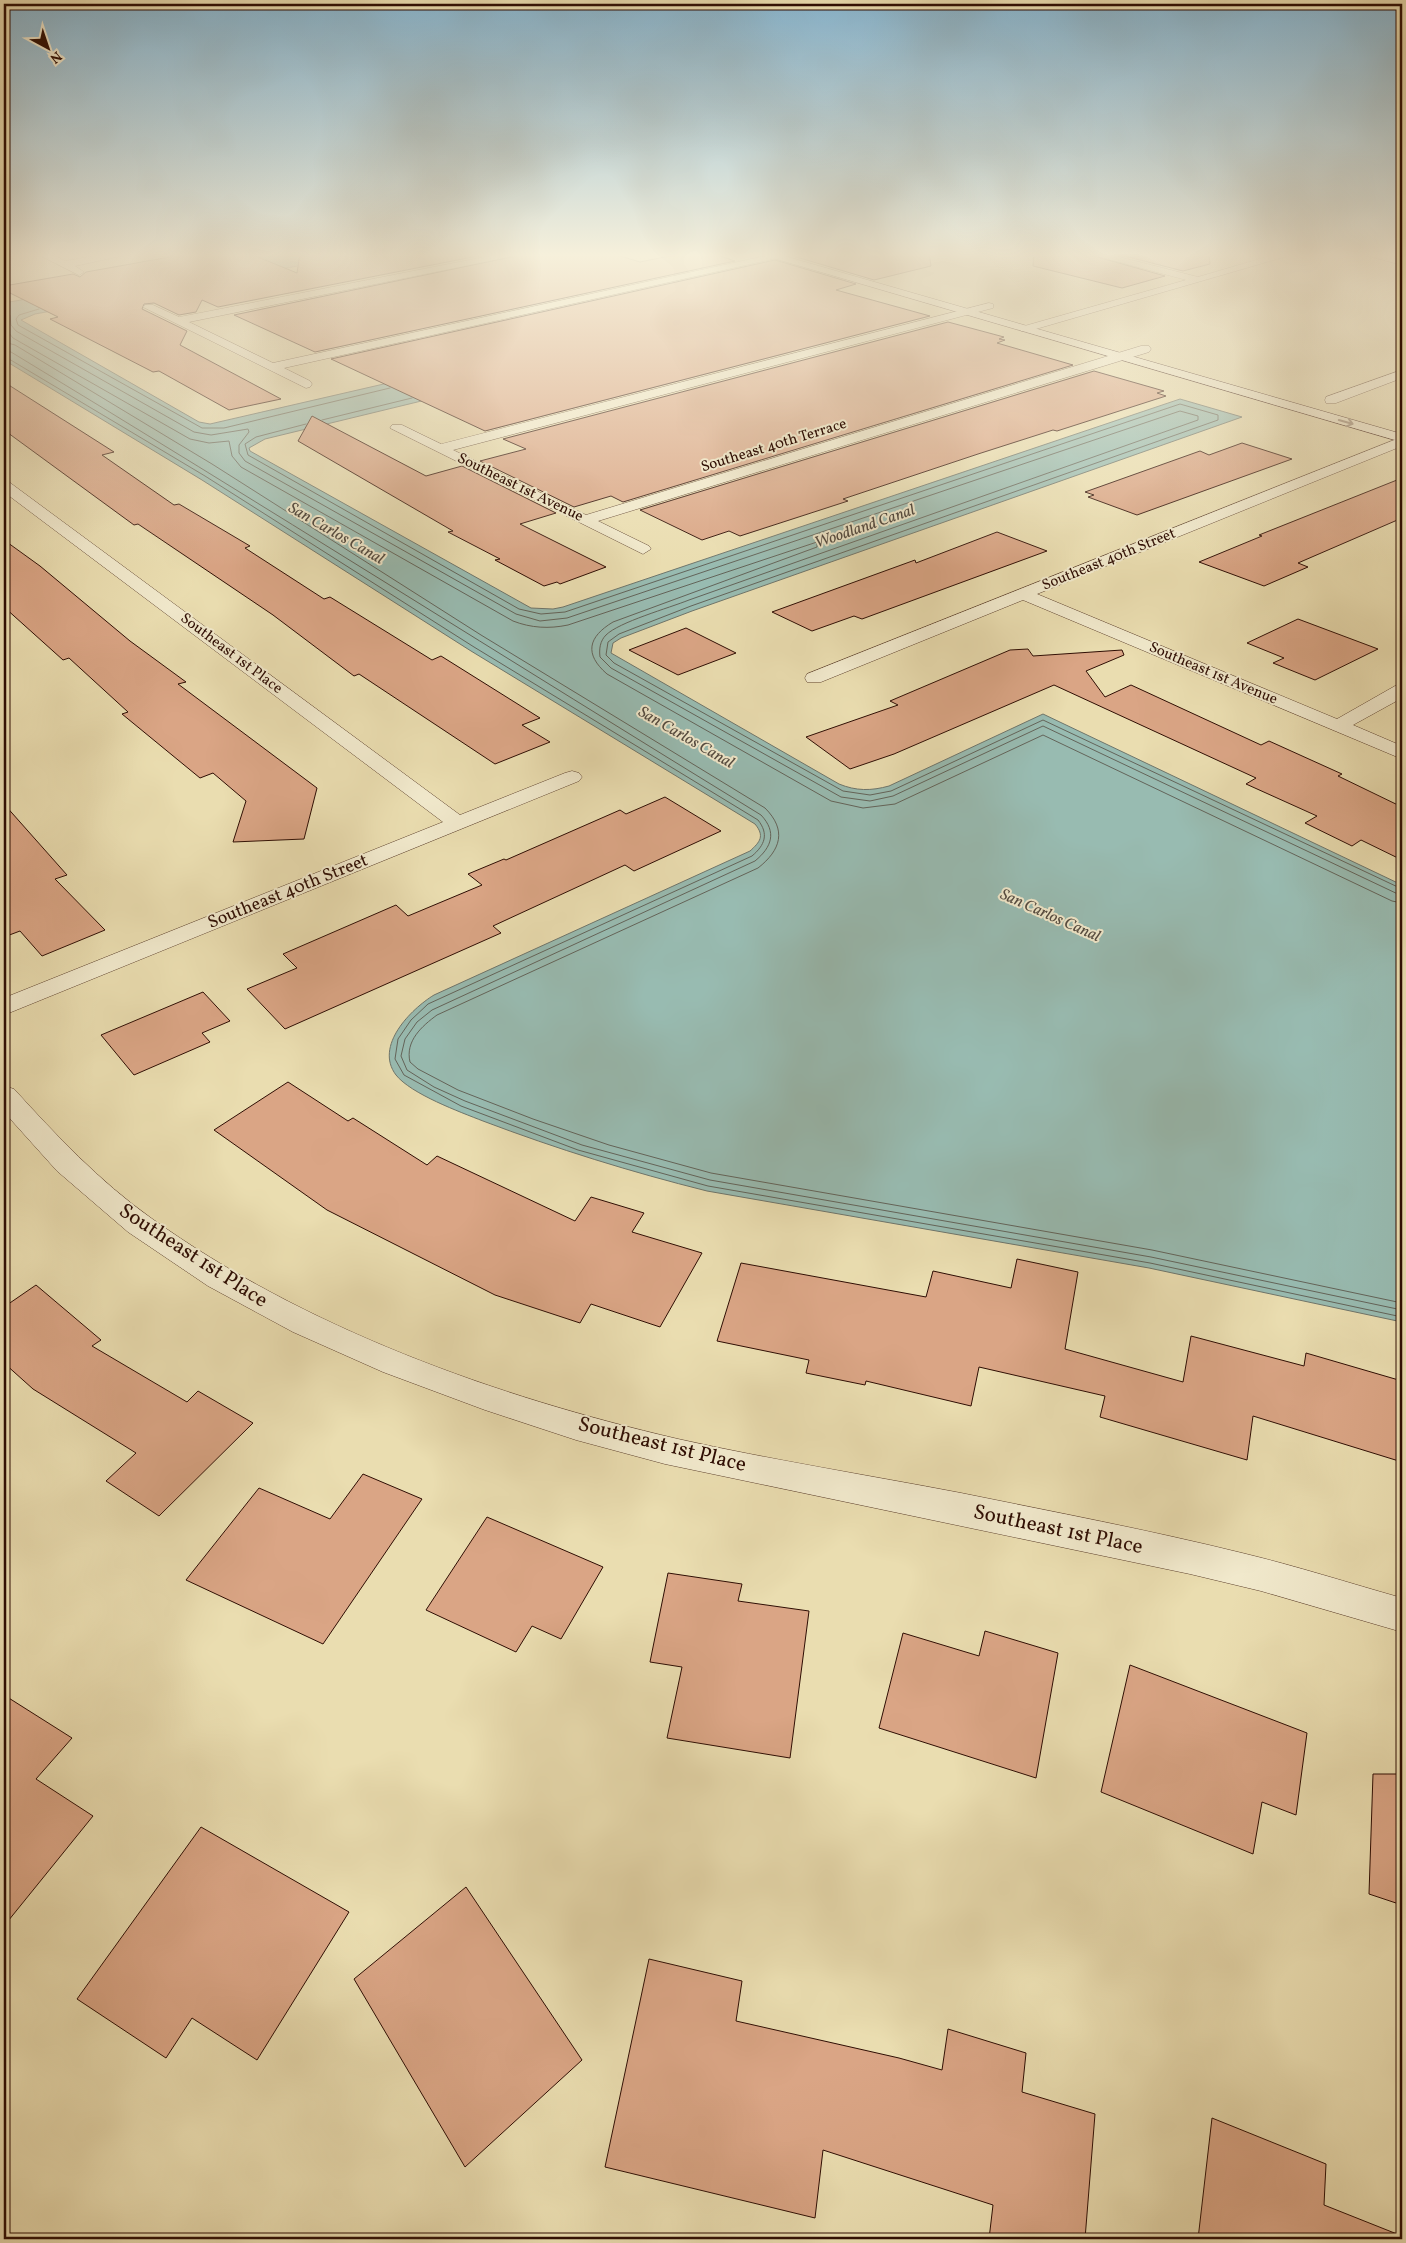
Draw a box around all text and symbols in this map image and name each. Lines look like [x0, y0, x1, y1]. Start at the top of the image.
north arrow [22, 22, 72, 72]
text: N [45, 46, 65, 67]
street label: Southeast 40th Terrace [699, 414, 849, 478]
one-way arrow [1338, 418, 1354, 428]
street label: Southeast 1st Avenue [453, 448, 587, 528]
water label: San Carlos Canal [284, 498, 388, 570]
water label: Woodland Canal [812, 500, 918, 554]
street label: Southeast 40th Street [1039, 524, 1179, 596]
street label: Southeast 1st Place [175, 609, 287, 699]
street label: Southeast 1st Avenue [1145, 637, 1281, 711]
water label: San Carlos Canal [634, 702, 738, 774]
street label: Southeast 40th Street [204, 848, 372, 936]
water label: San Carlos Canal [996, 884, 1104, 948]
street label: Southeast 1st Place [113, 1197, 273, 1315]
street label: Southeast 1st Place [575, 1410, 749, 1480]
street label: Southeast 1st Place [971, 1498, 1145, 1562]

